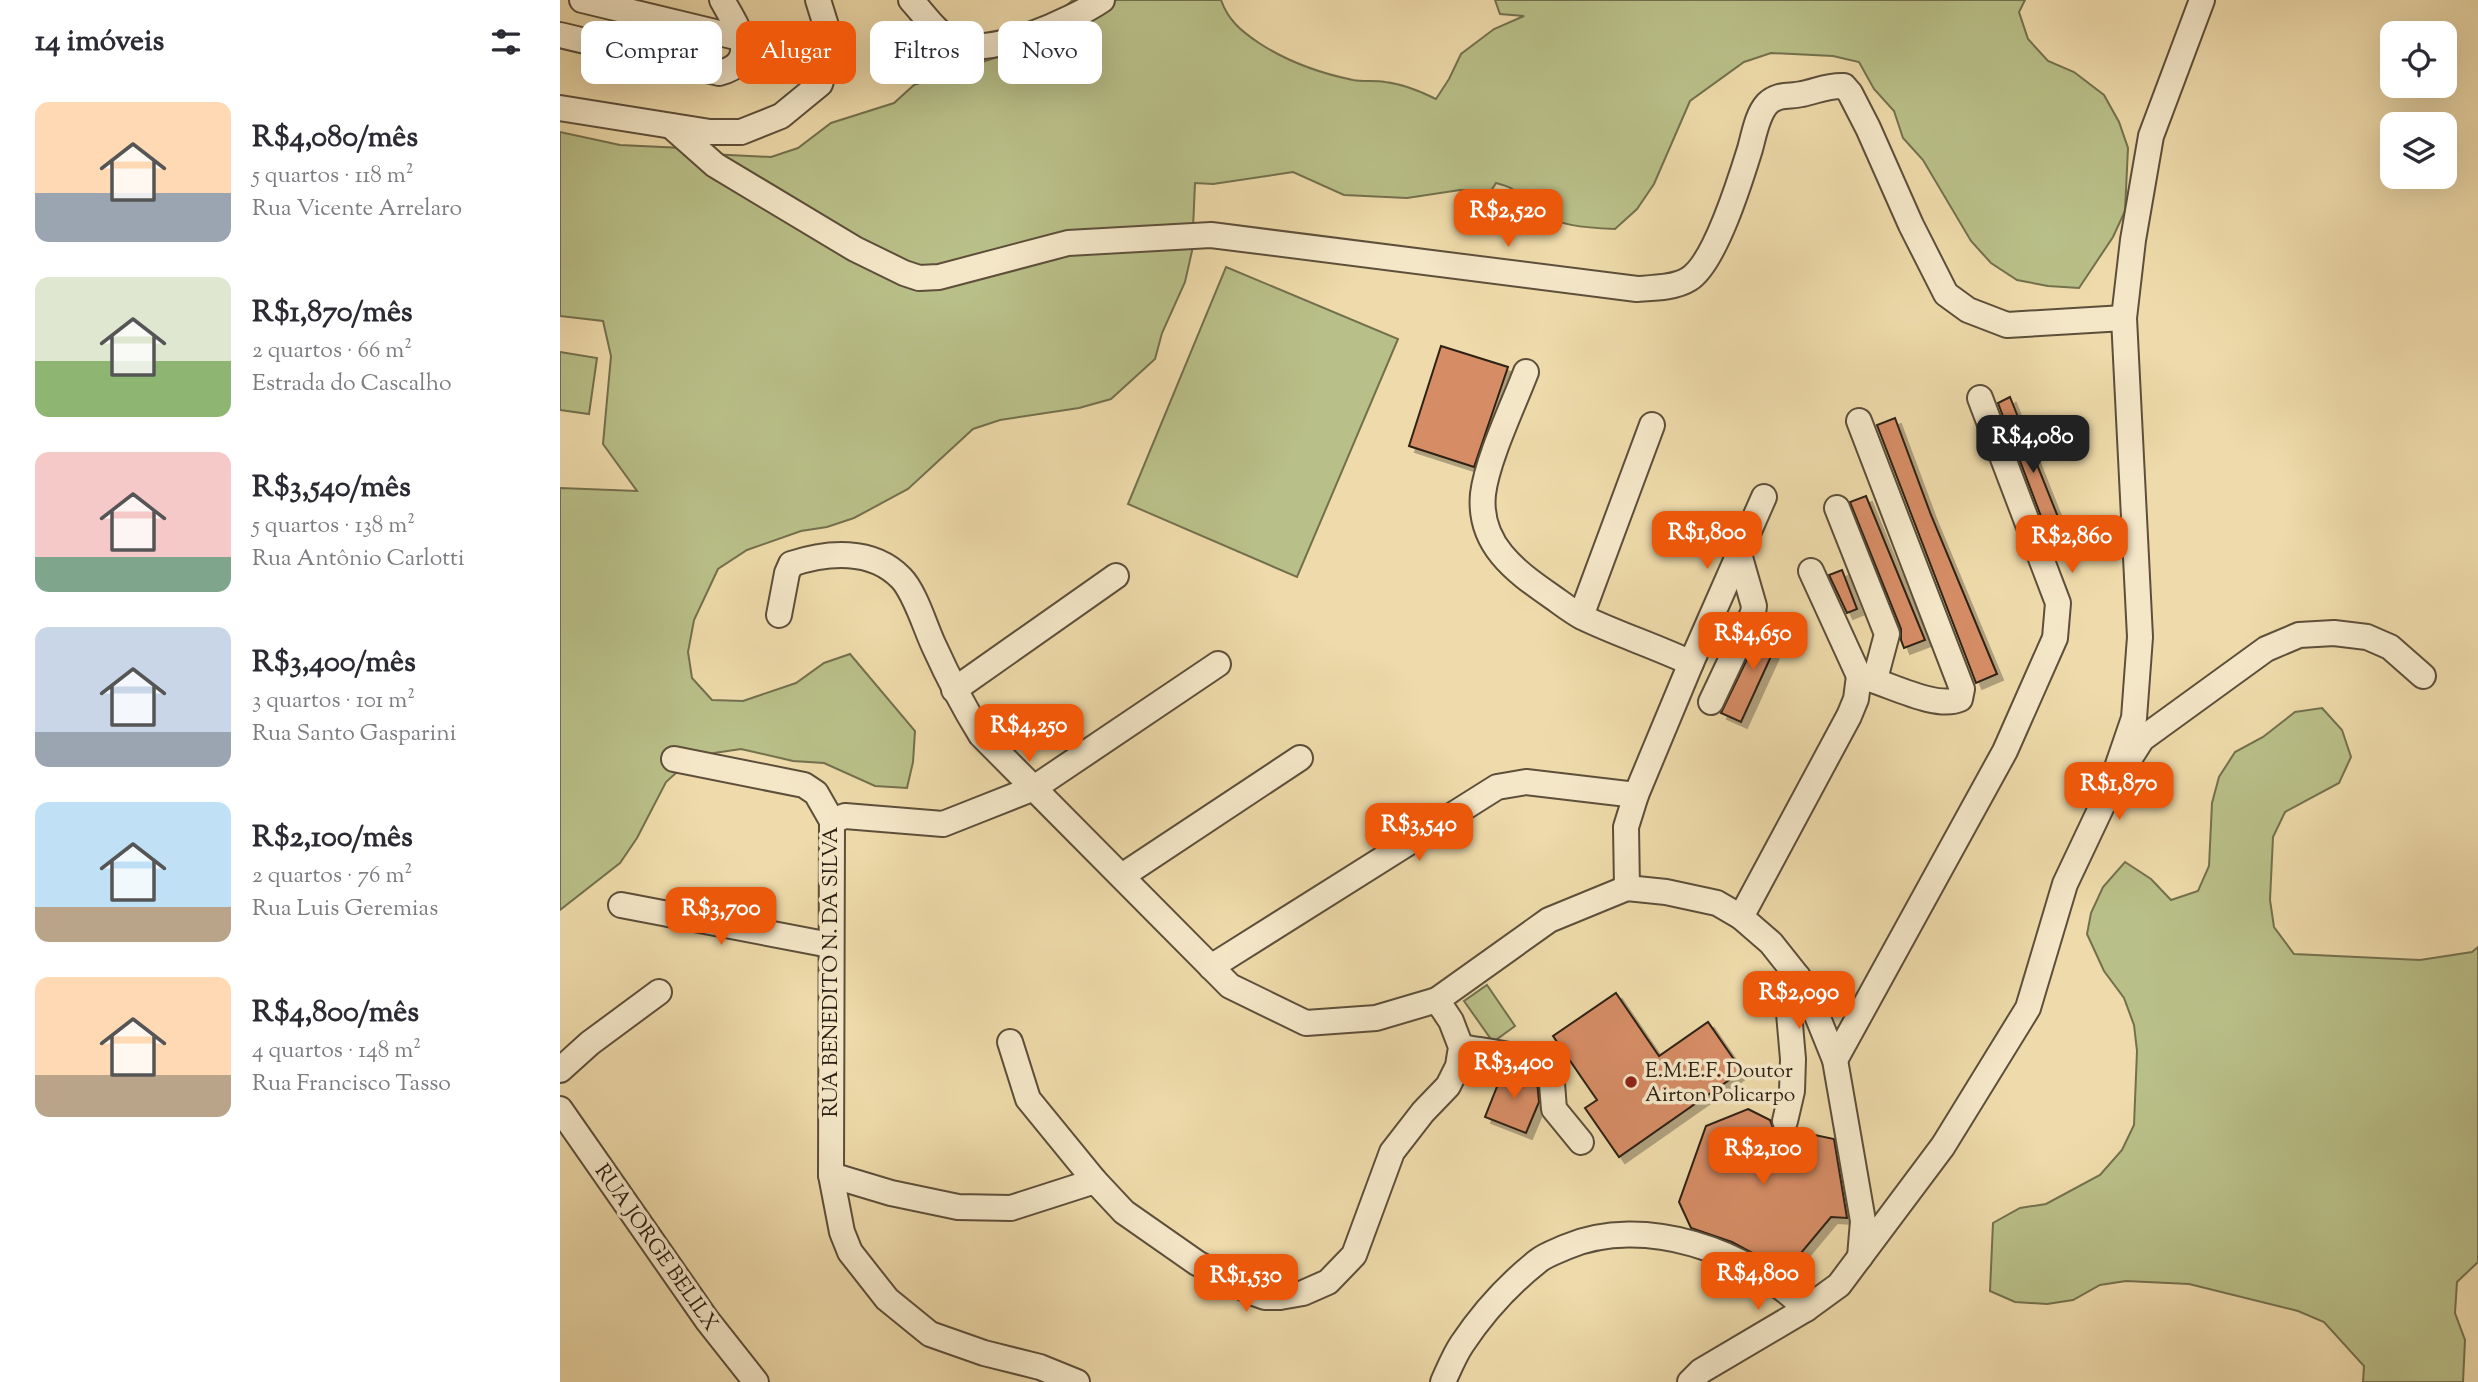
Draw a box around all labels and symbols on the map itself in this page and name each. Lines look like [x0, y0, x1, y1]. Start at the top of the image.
pin: R$2,520 [1443, 190, 1573, 249]
pin: R$4,080 [1968, 416, 2098, 475]
pin: R$1,800 [1642, 512, 1772, 571]
pin: R$2,860 [2007, 516, 2137, 575]
pin: R$4,650 [1688, 612, 1818, 672]
pin: R$4,250 [964, 704, 1094, 764]
pin: R$1,870 [2054, 762, 2184, 822]
pin: R$3,540 [1354, 804, 1484, 863]
street label: RUA BENEDITO N. DA SILVA [817, 826, 847, 1118]
pin: R$3,700 [656, 888, 786, 947]
pin: R$2,090 [1734, 972, 1864, 1031]
pin: R$3,400 [1449, 1042, 1579, 1101]
place label: E.M.E.F. Doutor Airton Policarpo [1645, 1057, 1795, 1111]
marker: E.M.E.F. Doutor Airton Policarpo [1623, 1074, 1639, 1090]
pin: R$2,100 [1698, 1128, 1828, 1187]
street label: RUA JORGE BELILX [586, 1158, 725, 1338]
pin: R$4,800 [1693, 1252, 1823, 1312]
pin: R$1,530 [1181, 1254, 1311, 1314]

